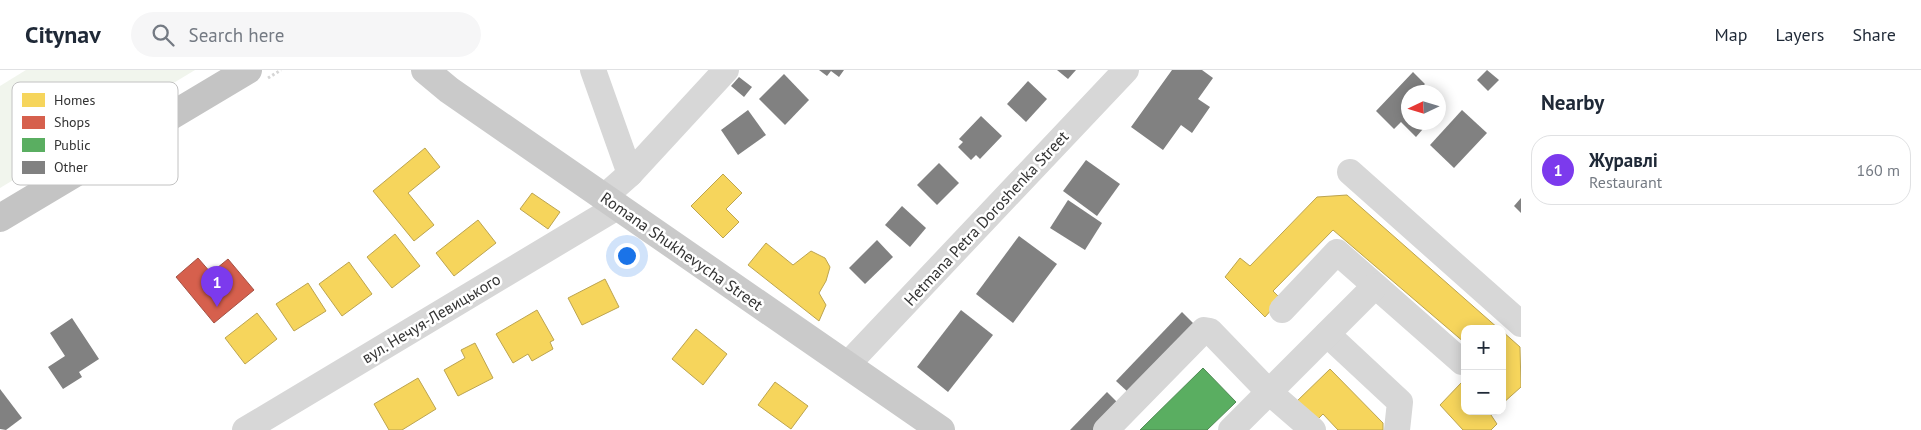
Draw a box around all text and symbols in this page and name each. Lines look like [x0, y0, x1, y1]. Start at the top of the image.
search box [131, 12, 481, 57]
text: Citynav [25, 19, 101, 50]
icon: search [149, 21, 177, 49]
text: Search here [189, 23, 284, 47]
text: Map [1715, 23, 1747, 46]
text: Layers [1775, 23, 1824, 46]
text: Share [1852, 23, 1896, 46]
legend [12, 82, 178, 185]
north arrow [1401, 85, 1446, 130]
text: Nearby [1541, 89, 1604, 116]
text: Homes [54, 91, 95, 109]
text: Shops [54, 113, 90, 131]
street label: Hetmana Petra Doroshenka Street [900, 126, 1073, 310]
text: Public [54, 136, 91, 154]
text: Журавлі [1589, 148, 1658, 172]
text: Other [54, 158, 88, 176]
text: 1 [1553, 160, 1563, 180]
text: 160 m [1857, 160, 1900, 180]
text: Restaurant [1589, 172, 1662, 192]
street label: Romana Shukhevycha Street [597, 187, 767, 315]
your location [614, 243, 640, 269]
pin: 1 [201, 266, 233, 307]
street label: вул. Нечуя-Левицького [358, 269, 504, 367]
map controls [1461, 325, 1506, 415]
button: + [1461, 325, 1506, 370]
button: − [1461, 370, 1506, 415]

